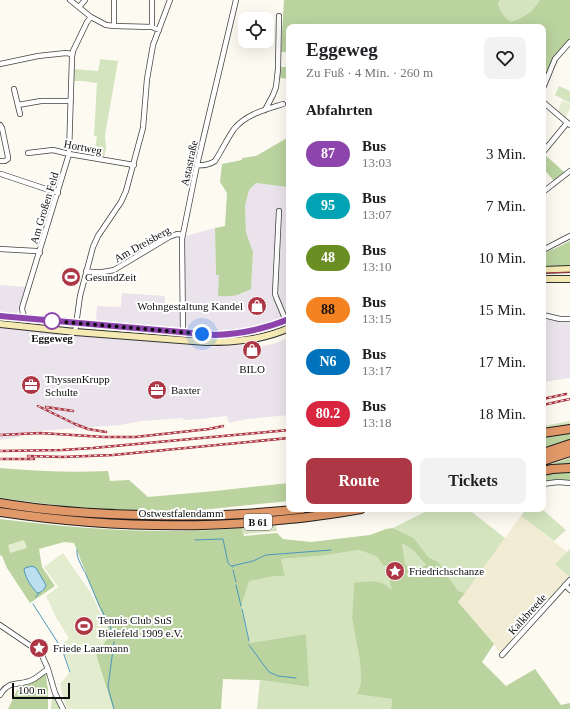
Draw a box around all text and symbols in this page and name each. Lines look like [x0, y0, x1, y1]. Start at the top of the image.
map controls [238, 12, 274, 48]
button: locate [238, 12, 274, 48]
button: heart [484, 37, 526, 79]
text: Eggeweg [306, 39, 378, 60]
text: Zu Fuß · 4 Min. · 260 m [306, 65, 433, 80]
text: Abfahrten [306, 102, 373, 118]
street label: Hortweg [63, 137, 104, 157]
text: Bus [362, 138, 386, 154]
street label: Astastraße [178, 139, 200, 187]
text: 87 [321, 146, 335, 161]
text: 3 Min. [486, 146, 526, 162]
text: 13:03 [362, 155, 392, 170]
street label: Am Großen Feld [27, 170, 61, 245]
text: Bus [362, 190, 386, 206]
text: 95 [321, 198, 335, 213]
text: 7 Min. [486, 198, 526, 214]
text: 13:07 [362, 207, 392, 222]
street label: Am Dreisberg [112, 223, 173, 264]
text: Bus [362, 242, 386, 258]
text: 48 [321, 250, 335, 265]
text: 10 Min. [478, 250, 526, 266]
text: 13:10 [362, 259, 392, 274]
sports icon: GesundZeit [60, 266, 82, 288]
place label: GesundZeit [85, 271, 136, 283]
text: Bus [362, 294, 386, 310]
shop icon: Wohngestaltung Kandel [246, 295, 268, 317]
place label: Wohngestaltung Kandel [137, 300, 243, 312]
text: 88 [321, 302, 335, 317]
text: 15 Min. [478, 302, 526, 318]
text: 13:15 [362, 311, 392, 326]
marker: Eggeweg [43, 312, 61, 330]
your location [192, 324, 212, 344]
place label: Eggeweg [31, 332, 73, 344]
shop icon: BILO [241, 339, 263, 361]
text: Bus [362, 346, 386, 362]
text: N6 [319, 354, 337, 369]
text: 17 Min. [478, 354, 526, 370]
place label: BILO [239, 363, 265, 375]
text: 13:17 [362, 363, 392, 378]
place label: ThyssenKrupp Schulte [45, 373, 110, 398]
office icon: ThyssenKrupp Schulte [20, 374, 42, 396]
office icon: Baxter [146, 379, 168, 401]
place label: Baxter [171, 384, 201, 396]
text: Bus [362, 398, 386, 414]
text: 80.2 [316, 406, 340, 421]
text: 18 Min. [478, 406, 526, 422]
text: 13:18 [362, 415, 392, 430]
button: Route [306, 458, 412, 504]
button: Tickets [420, 458, 526, 504]
street label: Ostwestfalendamm [139, 507, 224, 519]
road number: B 61 [244, 514, 272, 530]
place icon: Friedrichschanze [384, 560, 406, 582]
place label: Friedrichschanze [409, 565, 484, 577]
street label: Kalkbreede [506, 591, 548, 637]
place label: Tennis Club SuS Bielefeld 1909 e.V. [98, 614, 183, 639]
sports icon: Tennis Club SuS Bielefeld 1909 e.V. [73, 615, 95, 637]
place icon: Friede Laarmann [28, 637, 50, 659]
place label: Friede Laarmann [53, 642, 129, 654]
scale bar [12, 681, 70, 700]
text: 100 m [18, 684, 46, 696]

